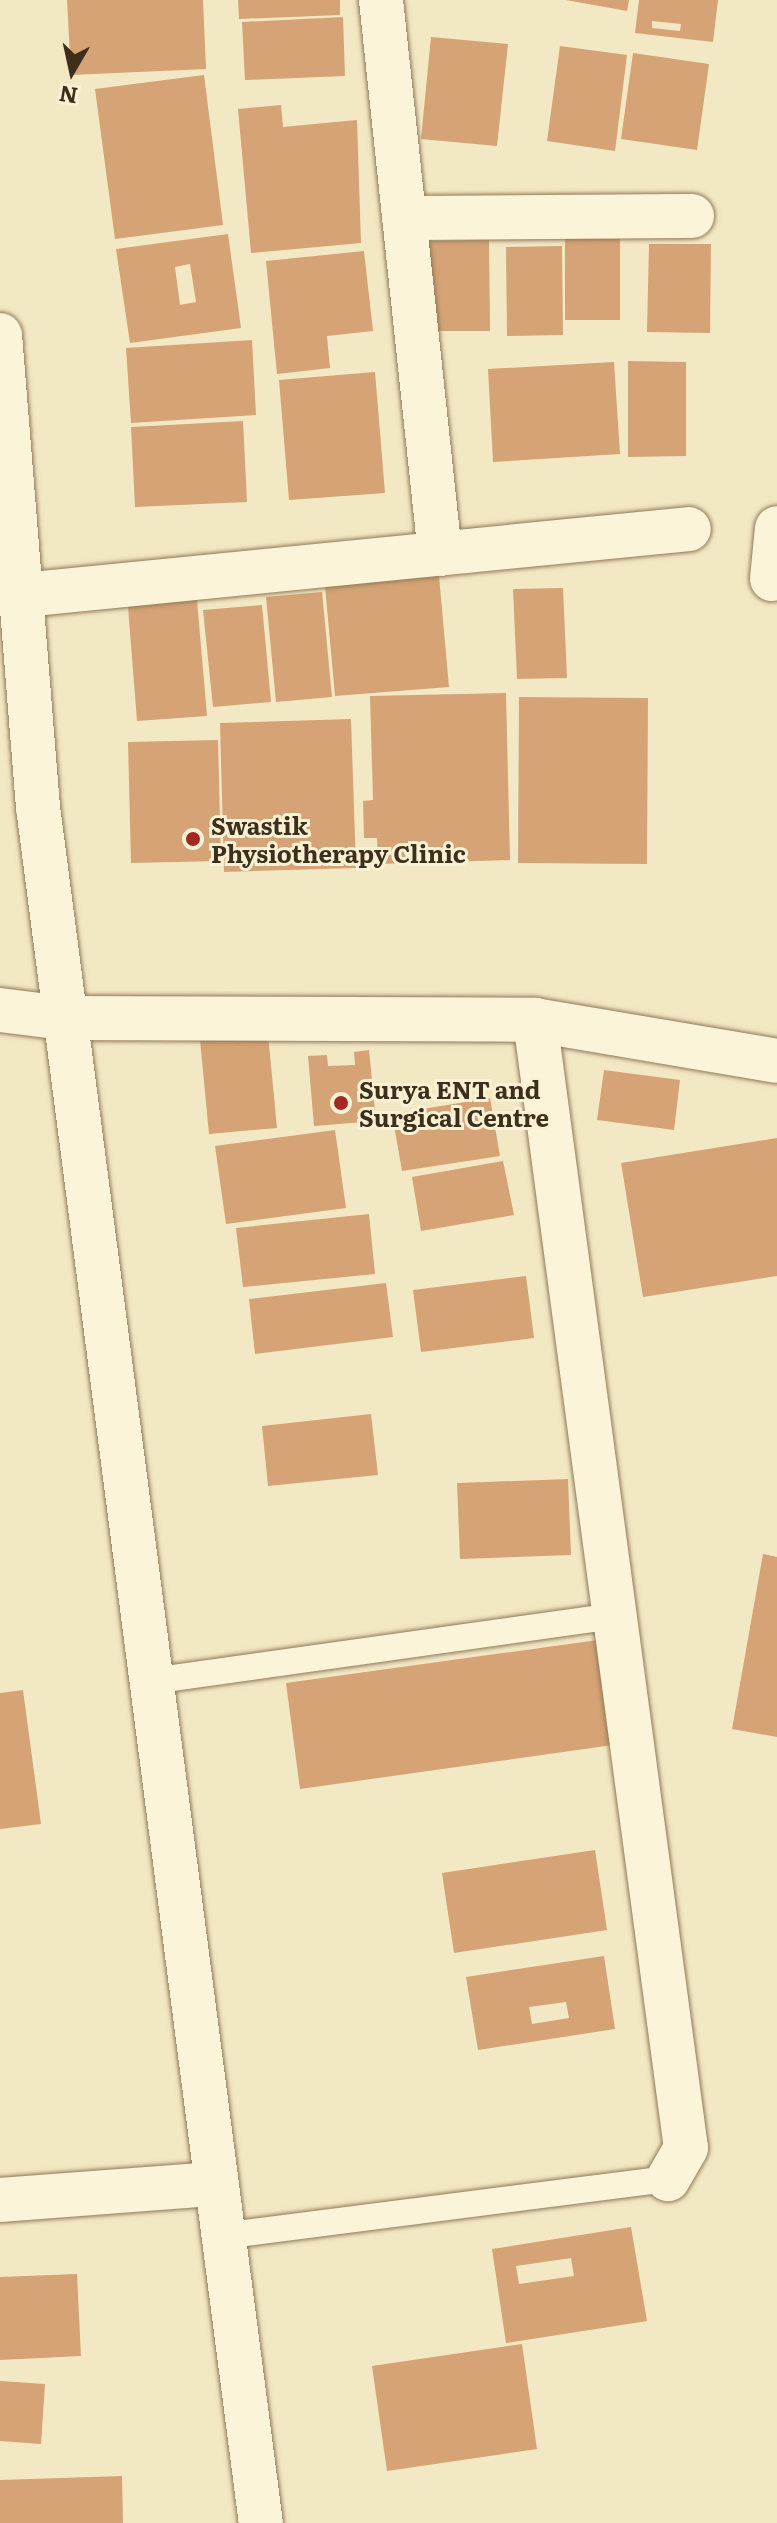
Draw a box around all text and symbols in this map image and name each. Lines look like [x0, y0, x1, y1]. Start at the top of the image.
north arrow [32, 32, 112, 112]
text: N [56, 78, 80, 114]
place label: Swastik Physiotherapy Clinic [211, 811, 466, 867]
marker: Swastik Physiotherapy Clinic [182, 828, 204, 850]
place label: Surya ENT and Surgical Centre [359, 1075, 549, 1131]
marker: Surya ENT and Surgical Centre [330, 1092, 352, 1114]

